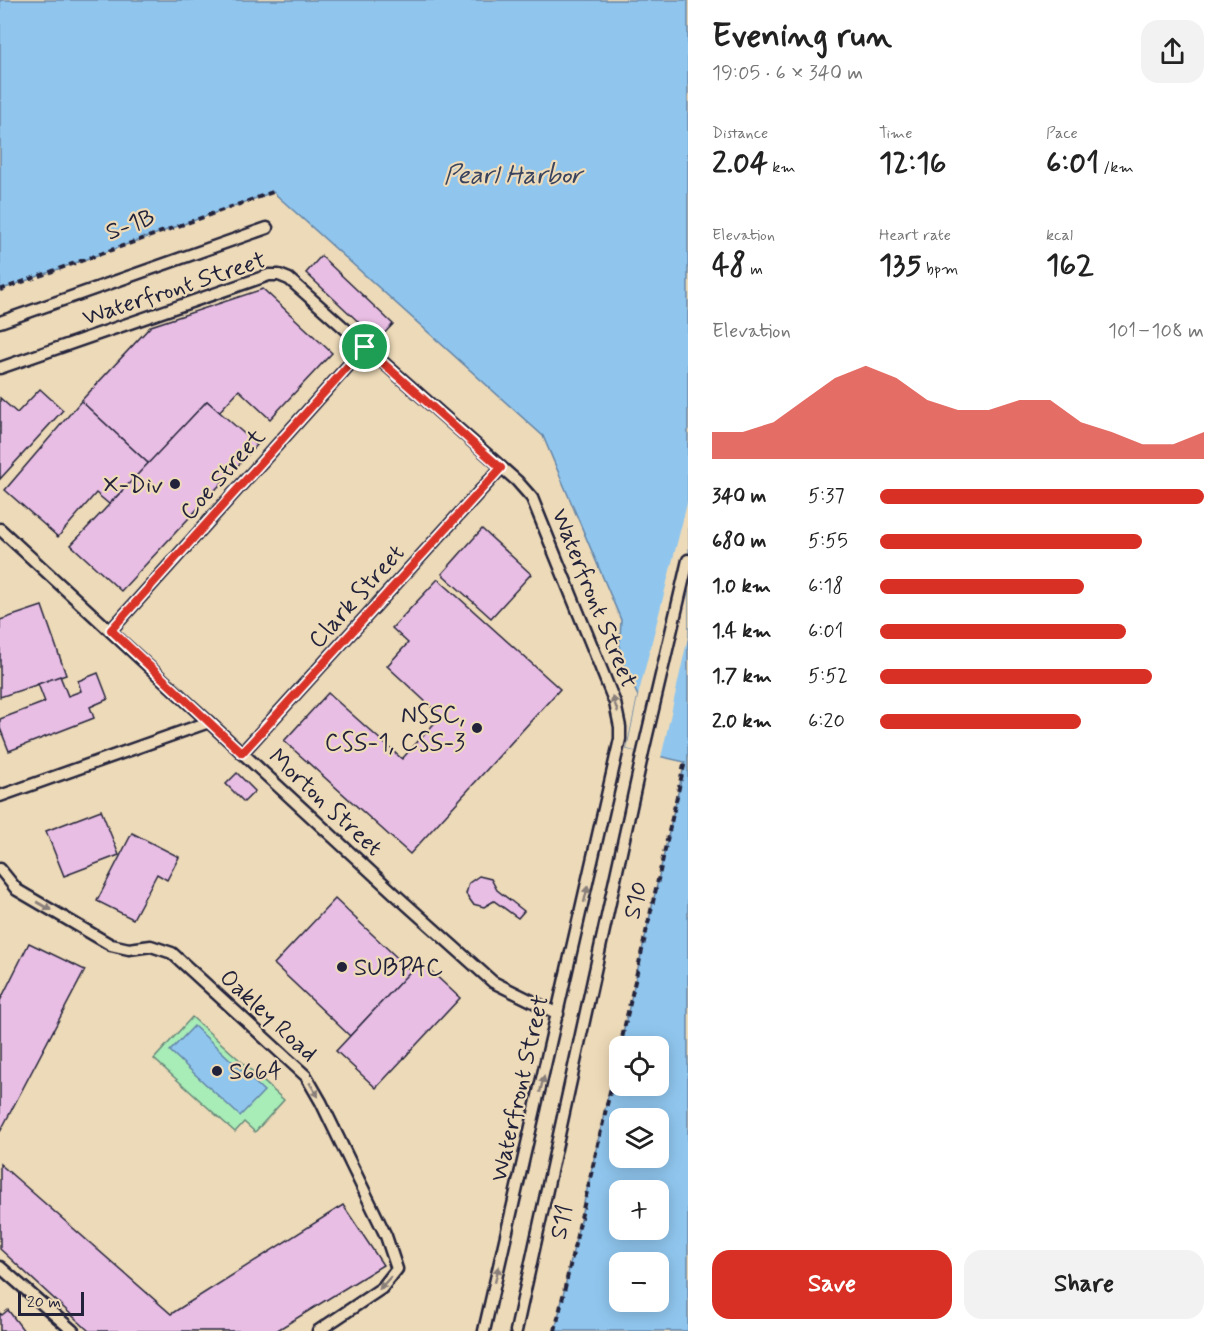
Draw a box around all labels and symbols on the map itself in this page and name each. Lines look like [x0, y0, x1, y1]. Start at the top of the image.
water label: Pearl Harbor [444, 159, 585, 193]
street label: S-1B [102, 202, 159, 249]
street label: Waterfront Street [79, 245, 270, 334]
pin [339, 321, 390, 372]
street label: Coe Street [174, 423, 273, 527]
place label: X-Div [103, 470, 163, 501]
marker: X-Div [168, 477, 182, 491]
street label: Waterfront Street [543, 504, 644, 693]
street label: Clark Street [302, 538, 412, 656]
one-way arrow [609, 695, 619, 713]
place label: NSSC, CSS-1, CSS-3 [325, 700, 465, 759]
marker: NSSC, CSS-1, CSS-3 [470, 721, 484, 735]
street label: Morton Street [261, 742, 388, 864]
street label: S10 [617, 878, 656, 922]
one-way arrow [581, 885, 591, 903]
one-way arrow [35, 901, 52, 911]
place label: SUBPAC [354, 953, 443, 984]
marker: SUBPAC [335, 960, 349, 974]
street label: Oakley Road [212, 963, 323, 1069]
street label: Waterfront Street [484, 992, 557, 1185]
place label: S664 [229, 1057, 282, 1088]
marker: S664 [210, 1064, 224, 1078]
one-way arrow [537, 1075, 547, 1093]
one-way arrow [309, 1082, 320, 1098]
street label: S11 [543, 1202, 581, 1243]
one-way arrow [493, 1265, 503, 1283]
one-way arrow [379, 1275, 392, 1290]
scale bar [18, 1289, 84, 1316]

